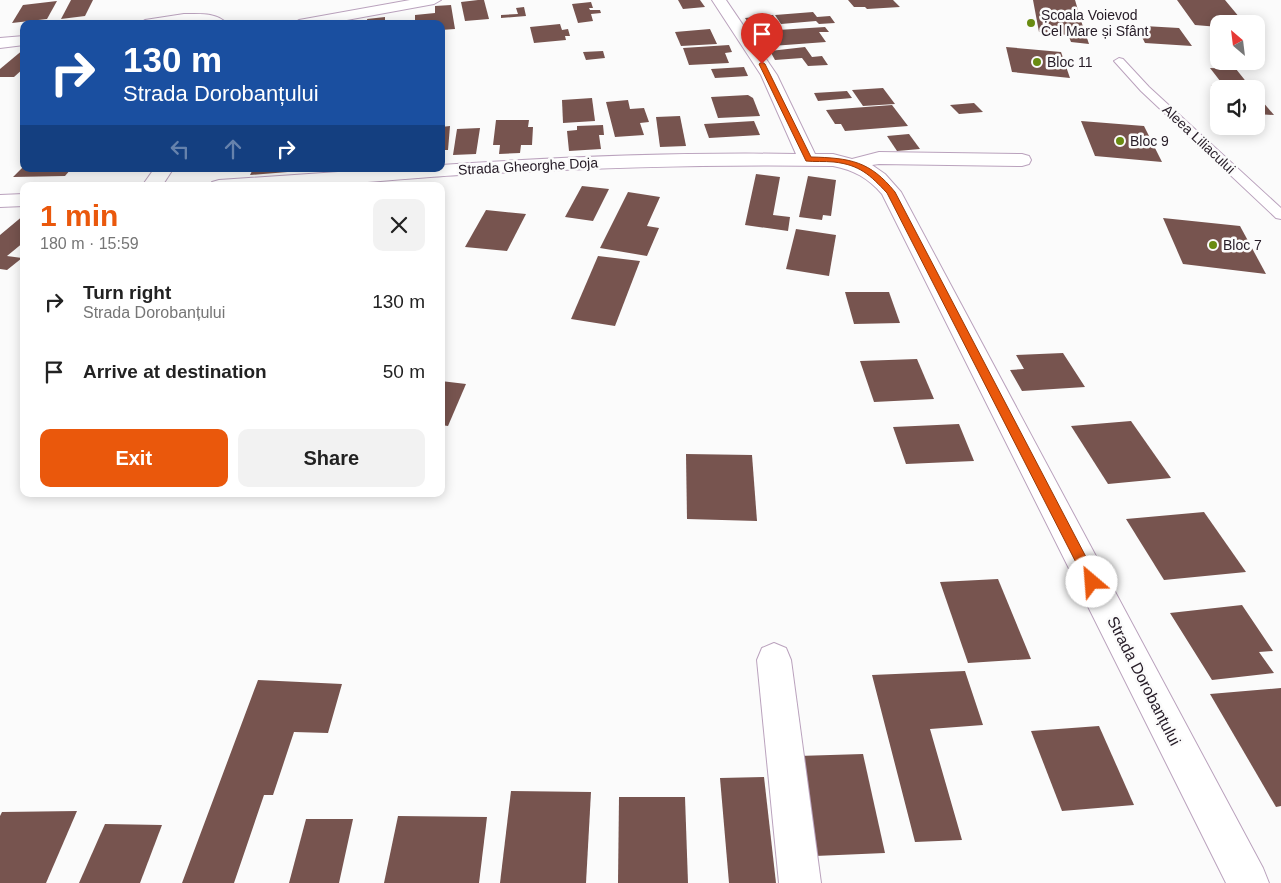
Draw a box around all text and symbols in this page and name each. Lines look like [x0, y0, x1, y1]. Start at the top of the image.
place label: Școala Voievod Cel Mare și Sfânt [1041, 7, 1148, 39]
pin [741, 13, 783, 64]
north arrow [1210, 15, 1265, 70]
map controls [1210, 15, 1265, 135]
marker: Școala Voievod Cel Mare și Sfânt [1025, 17, 1037, 29]
icon: arrive [748, 20, 776, 48]
icon: right [40, 40, 105, 105]
text: 130 m [123, 40, 222, 79]
place label: Bloc 11 [1047, 54, 1093, 70]
marker: Bloc 11 [1031, 56, 1043, 68]
button: sound [1210, 80, 1265, 135]
text: Strada Dorobanțului [123, 81, 319, 106]
street label: Aleea Liliacului [1159, 101, 1239, 177]
place label: Bloc 9 [1130, 133, 1169, 149]
icon: left [166, 135, 194, 163]
icon: ahead [219, 135, 247, 163]
icon: right [272, 135, 300, 163]
marker: Bloc 9 [1114, 135, 1126, 147]
street label: Strada Gheorghe Doja [458, 154, 599, 178]
text: 1 min [40, 199, 118, 232]
button: close [373, 199, 425, 251]
text: 180 m · 15:59 [40, 235, 139, 252]
place label: Bloc 7 [1223, 237, 1262, 253]
marker: Bloc 7 [1207, 239, 1219, 251]
text: Turn right [83, 282, 171, 303]
icon: right [40, 288, 68, 316]
text: 130 m [372, 291, 425, 312]
text: Strada Dorobanțului [83, 304, 225, 321]
icon: arrive [40, 358, 68, 386]
text: Arrive at destination [83, 361, 267, 382]
text: 50 m [383, 361, 425, 382]
button: Exit [40, 429, 228, 487]
button: Share [238, 429, 425, 487]
position arrow [1065, 555, 1117, 607]
street label: Strada Dorobanțului [1104, 614, 1184, 748]

